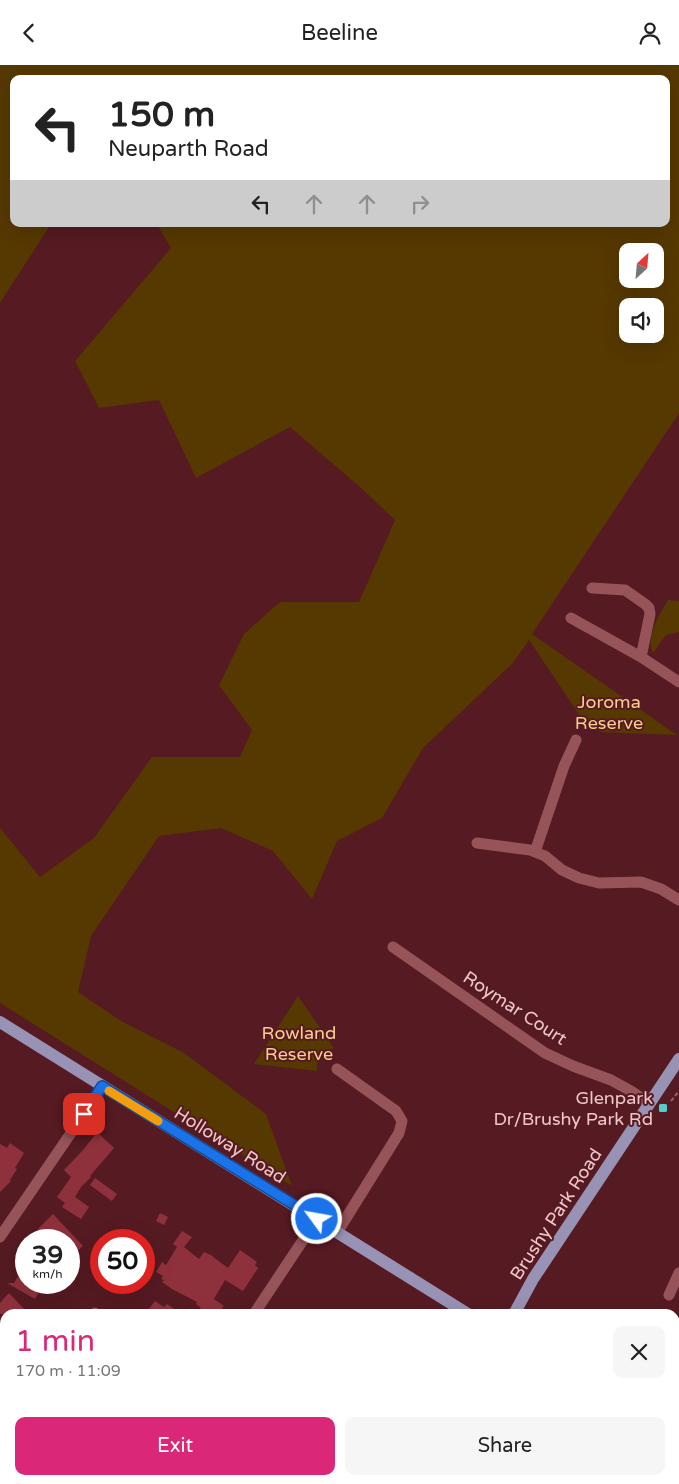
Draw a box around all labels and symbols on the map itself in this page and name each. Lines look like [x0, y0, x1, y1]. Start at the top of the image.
north arrow [619, 243, 664, 287]
park label: Joroma Reserve [575, 691, 643, 734]
street label: Roymar Court [459, 966, 571, 1050]
park label: Rowland Reserve [262, 1022, 336, 1065]
place label: Glenpark Dr/Brushy Park Rd [493, 1087, 653, 1130]
pin [63, 1093, 105, 1135]
street label: Holloway Road [170, 1102, 290, 1188]
marker: Glenpark Dr/Brushy Park Rd [657, 1102, 669, 1114]
street label: Brushy Park Road [505, 1144, 607, 1284]
position arrow [290, 1192, 342, 1244]
speed limit sign: 50 [90, 1229, 155, 1294]

